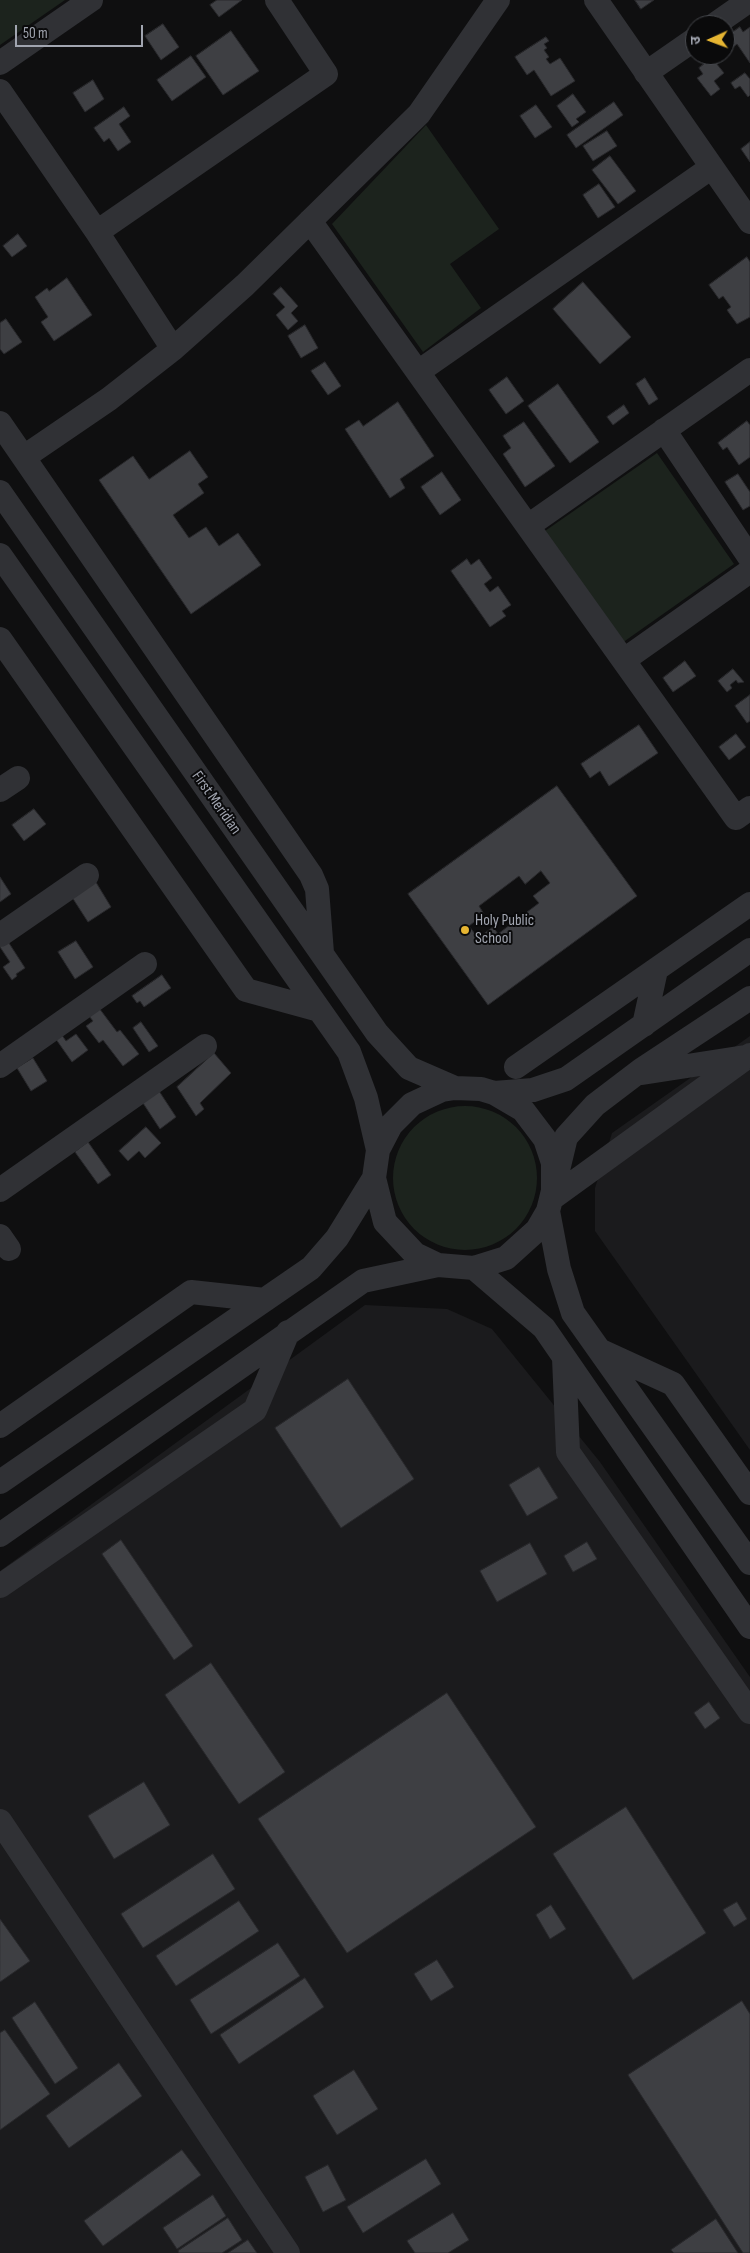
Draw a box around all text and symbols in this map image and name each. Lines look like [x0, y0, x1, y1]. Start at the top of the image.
scale bar [18, 15, 145, 47]
north arrow [685, 15, 735, 65]
text: 50 m [23, 24, 48, 43]
text: उ [687, 36, 704, 45]
street label: First Meridian [187, 768, 245, 838]
place label: Holy Public School [475, 911, 534, 949]
marker: Holy Public School [459, 924, 471, 936]

